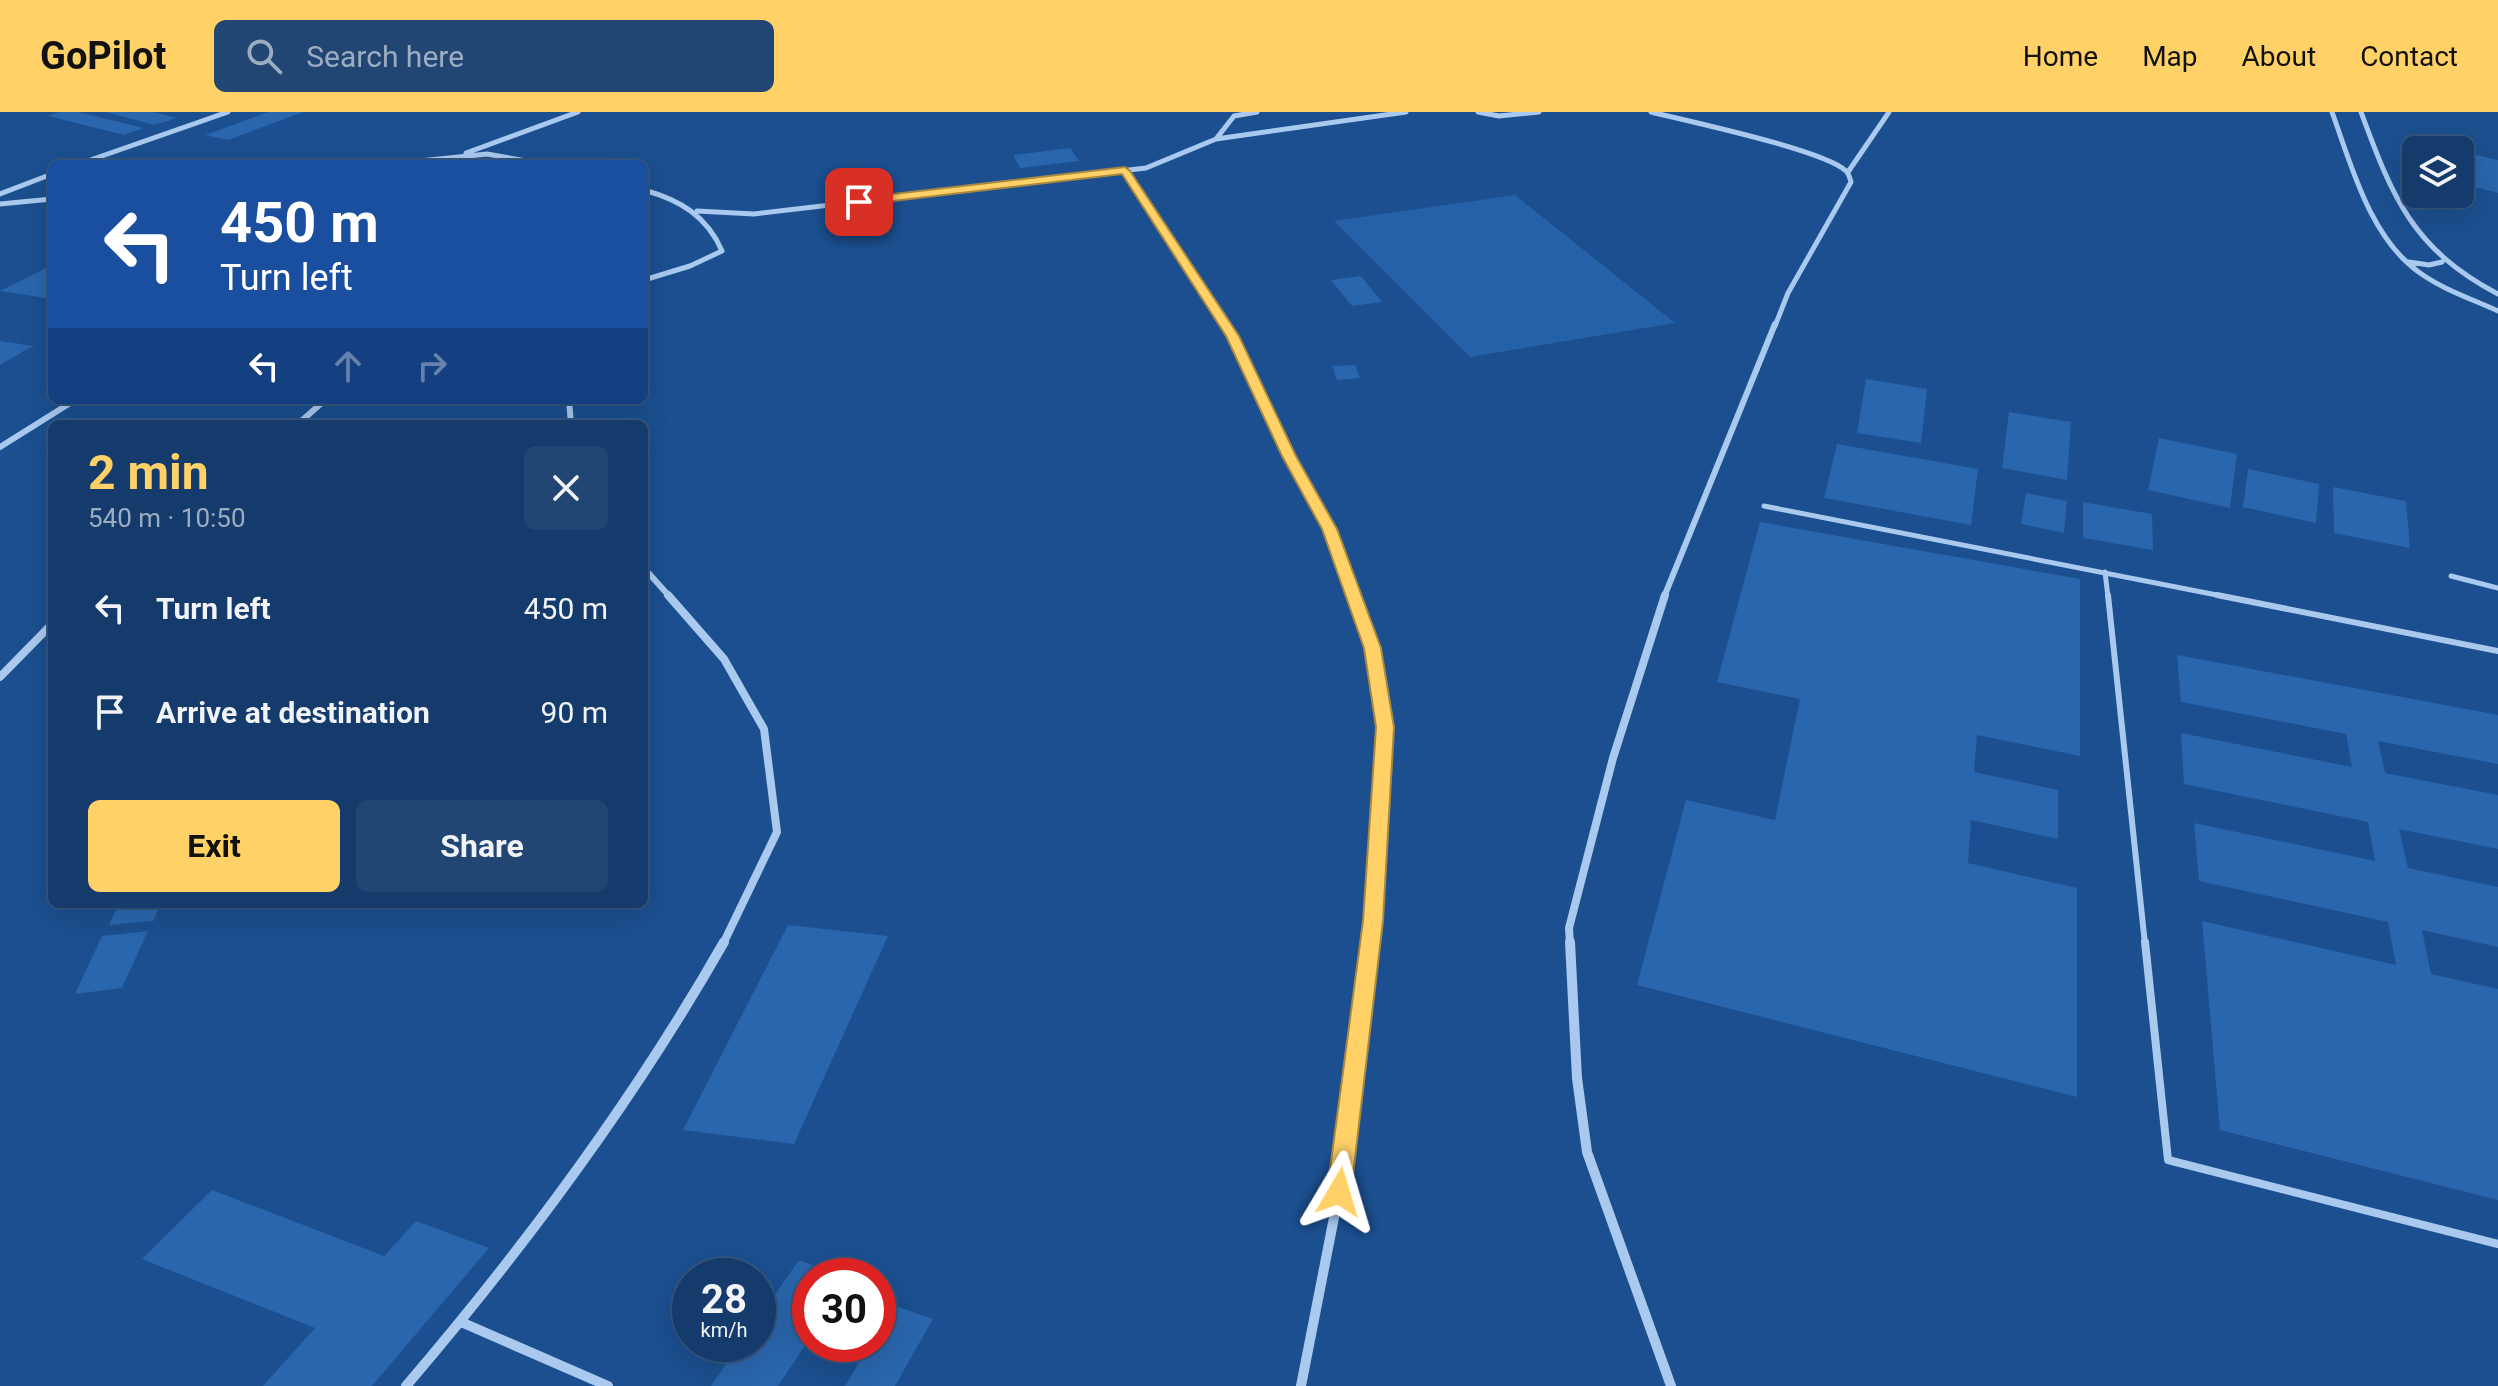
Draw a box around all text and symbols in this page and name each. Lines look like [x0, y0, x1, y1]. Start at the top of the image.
search box [214, 20, 774, 92]
text: GoPilot [40, 34, 166, 78]
icon: search [242, 34, 286, 78]
text: Search here [306, 39, 464, 74]
text: Home [2023, 40, 2098, 73]
text: Map [2142, 40, 2198, 73]
text: About [2242, 40, 2316, 73]
text: Contact [2360, 40, 2458, 73]
map controls [2402, 136, 2474, 208]
button: layers [2402, 136, 2474, 208]
pin [825, 168, 893, 236]
icon: arrive [837, 180, 881, 224]
text: 450 m [220, 190, 379, 256]
icon: left [88, 192, 192, 296]
text: Turn left [220, 257, 353, 299]
icon: left [242, 344, 286, 388]
icon: ahead [326, 344, 370, 388]
icon: right [410, 344, 454, 388]
text: 2 min [88, 444, 209, 501]
button: close [524, 446, 608, 530]
text: 540 m · 10:50 [88, 503, 246, 533]
icon: left [88, 586, 132, 630]
text: Turn left [156, 591, 271, 626]
text: 450 m [524, 591, 608, 626]
icon: arrive [88, 690, 132, 734]
text: Arrive at destination [156, 695, 430, 730]
text: 90 m [541, 695, 608, 730]
button: Exit [88, 800, 340, 892]
button: Share [356, 800, 608, 892]
position arrow [1297, 1150, 1381, 1234]
speed limit sign: 30 [792, 1258, 896, 1362]
text: 28 [701, 1276, 747, 1323]
text: km/h [701, 1318, 747, 1342]

